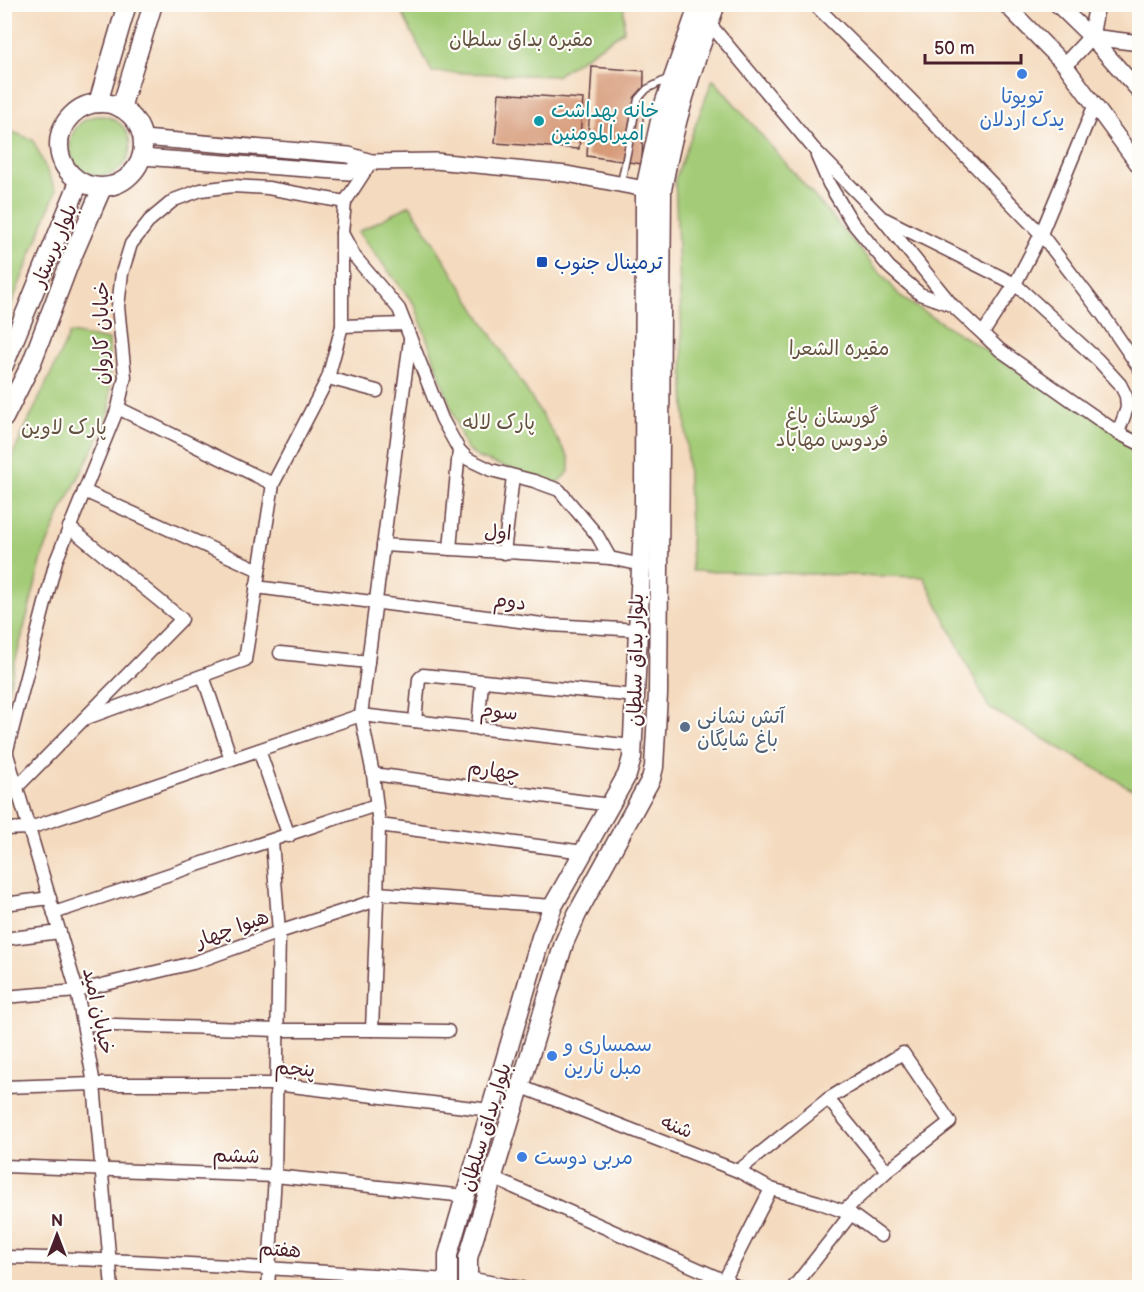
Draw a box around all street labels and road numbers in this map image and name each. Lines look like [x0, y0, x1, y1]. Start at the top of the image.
street label: بلوار پرستار [26, 200, 83, 292]
street label: خیابان کاروان [90, 281, 114, 385]
street label: اول [483, 520, 513, 546]
street label: دوم [492, 588, 527, 619]
street label: بلوار بداق سلطان [623, 593, 649, 727]
street label: سوم [478, 698, 519, 729]
street label: چهارم [466, 755, 522, 789]
street label: هیوا چهار [190, 905, 272, 954]
street label: خیابان امید [77, 966, 119, 1057]
street label: پنجم [274, 1055, 316, 1085]
street label: بلوار بداق سلطان [455, 1060, 517, 1194]
street label: شنه [657, 1110, 696, 1144]
street label: ششم [212, 1143, 260, 1171]
street label: هفتم [258, 1237, 302, 1265]

